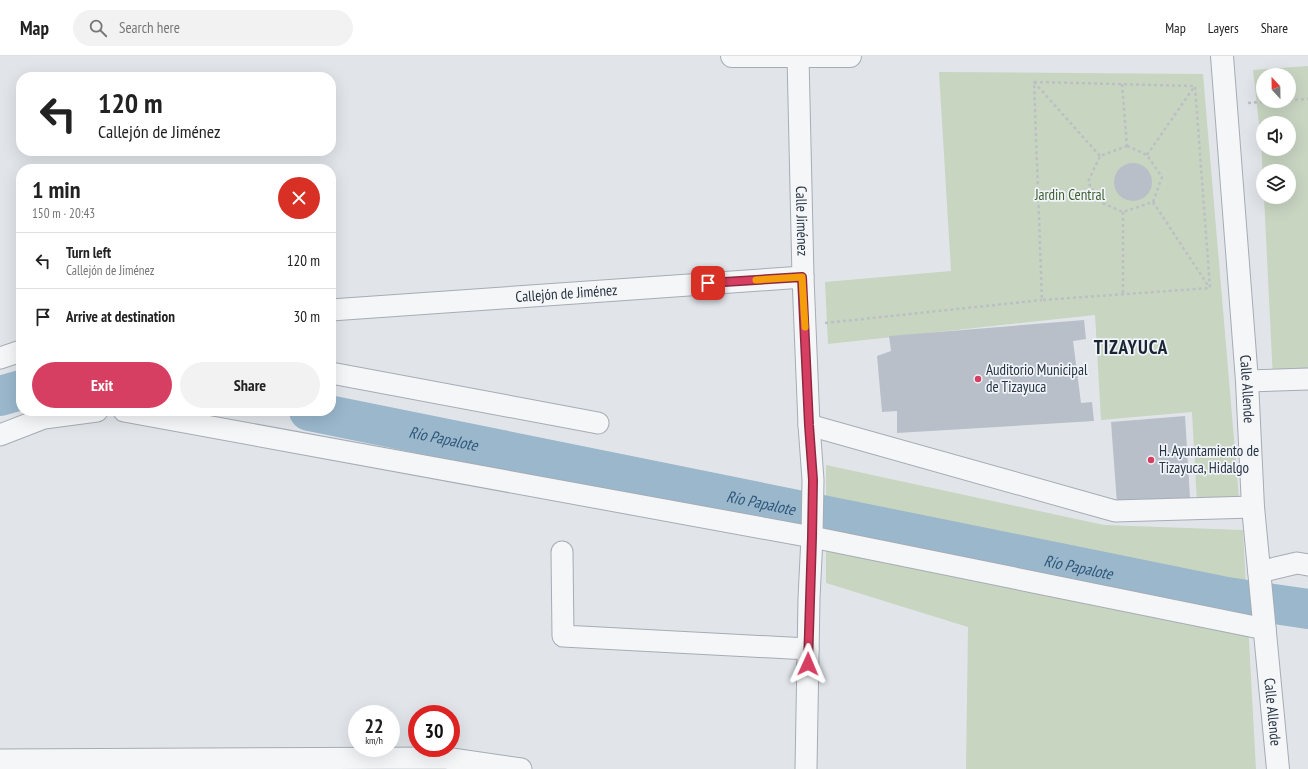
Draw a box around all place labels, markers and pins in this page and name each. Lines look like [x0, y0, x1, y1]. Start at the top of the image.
pin [691, 266, 725, 300]
place label: Auditorio Municipal de Tizayuca [986, 360, 1088, 396]
marker: Auditorio Municipal de Tizayuca [973, 374, 983, 384]
place label: H. Ayuntamiento de Tizayuca, Hidalgo [1159, 441, 1259, 477]
marker: H. Ayuntamiento de Tizayuca, Hidalgo [1146, 455, 1156, 465]

